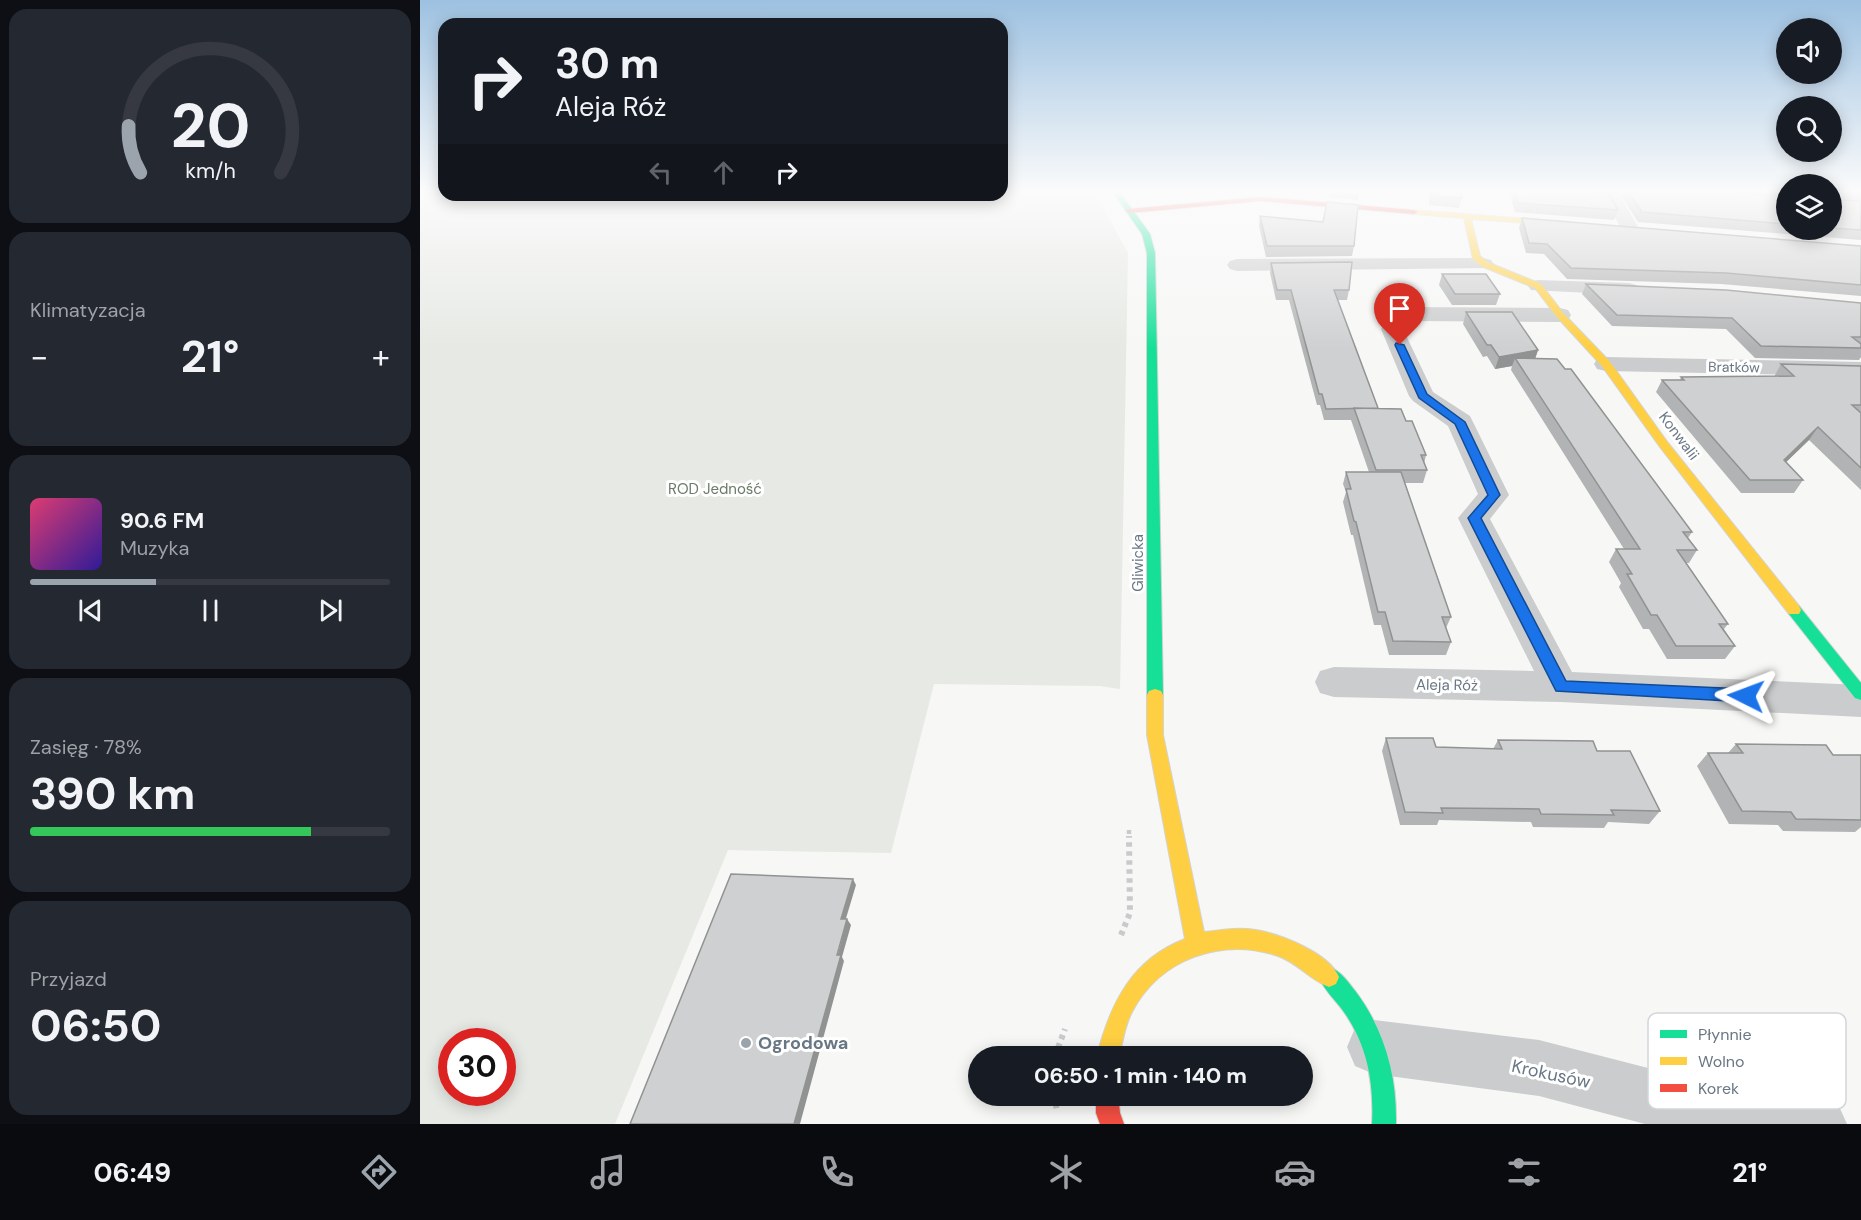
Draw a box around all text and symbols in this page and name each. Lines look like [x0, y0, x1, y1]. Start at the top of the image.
map controls [1776, 18, 1842, 240]
button: sound [1776, 18, 1842, 84]
text: 30 m [555, 36, 659, 91]
icon: right [456, 42, 534, 120]
text: 20 [170, 85, 250, 166]
text: Aleja Róż [555, 89, 666, 124]
button: search [1776, 96, 1842, 162]
icon: left [644, 156, 677, 189]
icon: ahead [707, 156, 740, 189]
icon: right [770, 156, 803, 189]
text: km/h [185, 157, 235, 185]
button: layers [1776, 174, 1842, 240]
pin [1374, 283, 1425, 345]
icon: arrive [1383, 292, 1416, 325]
text: Klimatyzacja [30, 297, 146, 323]
text: 21° [181, 327, 239, 386]
text: − [30, 335, 48, 378]
text: + [372, 335, 390, 378]
street label: Bratków [1708, 358, 1760, 376]
street label: Konwalii [1654, 408, 1704, 464]
park label: ROD Jedność [668, 479, 762, 499]
text: 90.6 FM [120, 506, 204, 535]
street label: Gliwicka [1128, 534, 1148, 592]
text: Muzyka [120, 535, 189, 561]
icon: previous [74, 594, 107, 627]
icon: pause [194, 594, 227, 627]
icon: next [314, 594, 347, 627]
position arrow [1714, 664, 1778, 728]
street label: Aleja Róż [1416, 674, 1478, 696]
text: Zasięg · 78% [30, 734, 142, 760]
text: 390 km [30, 764, 195, 823]
text: Przyjazd [30, 966, 107, 992]
text: 06:50 [30, 996, 161, 1055]
legend [1648, 1013, 1846, 1109]
text: Płynnie [1698, 1024, 1752, 1045]
speed limit sign: 30 [438, 1028, 516, 1106]
place label: Ogrodowa [758, 1031, 848, 1055]
marker: Ogrodowa [739, 1036, 753, 1050]
text: Wolno [1698, 1051, 1744, 1072]
street label: Krokusów [1509, 1054, 1593, 1094]
text: 06:50 · 1 min · 140 m [1034, 1061, 1247, 1090]
text: Korek [1698, 1078, 1739, 1099]
icon: directions [358, 1151, 400, 1193]
icon: music [587, 1151, 629, 1193]
icon: phone [816, 1151, 858, 1193]
icon: climate [1045, 1151, 1087, 1193]
icon: car [1274, 1151, 1316, 1193]
icon: filters [1503, 1151, 1545, 1193]
text: 06:49 [94, 1155, 171, 1190]
text: 21° [1732, 1155, 1767, 1190]

